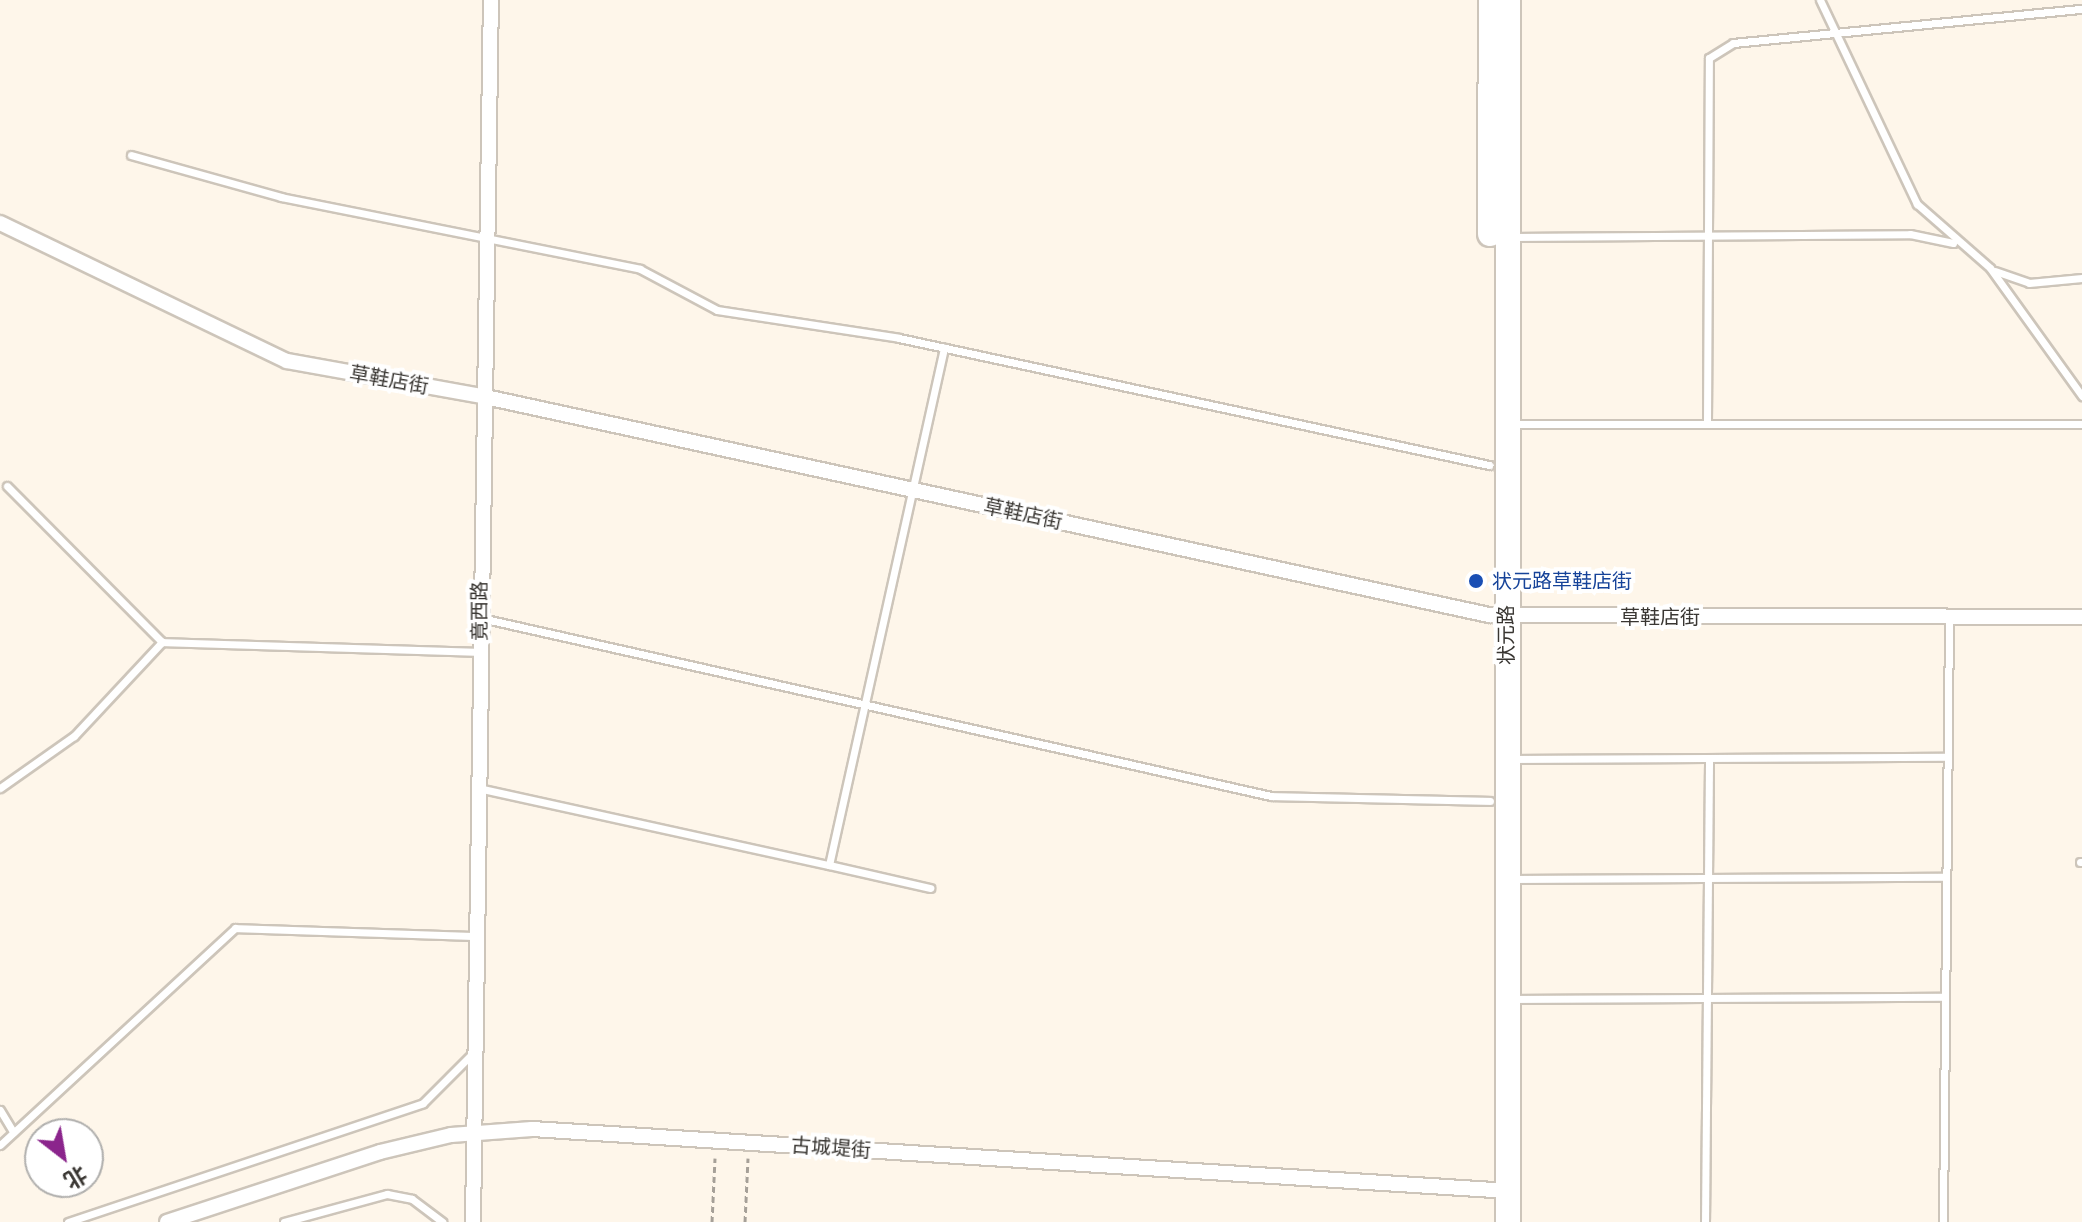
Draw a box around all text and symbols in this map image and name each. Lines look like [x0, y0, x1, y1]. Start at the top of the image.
street label: 草鞋店街 [348, 361, 430, 399]
street label: 草鞋店街 [981, 494, 1065, 534]
place label: 状元路草鞋店街 [1492, 569, 1632, 593]
marker: 状元路草鞋店街 [1467, 572, 1485, 590]
street label: 竟西路 [468, 581, 492, 641]
street label: 状元路 [1494, 605, 1518, 665]
street label: 草鞋店街 [1620, 605, 1700, 629]
north arrow [24, 1118, 104, 1198]
street label: 古城堤街 [790, 1133, 872, 1163]
text: 北 [60, 1161, 91, 1194]

